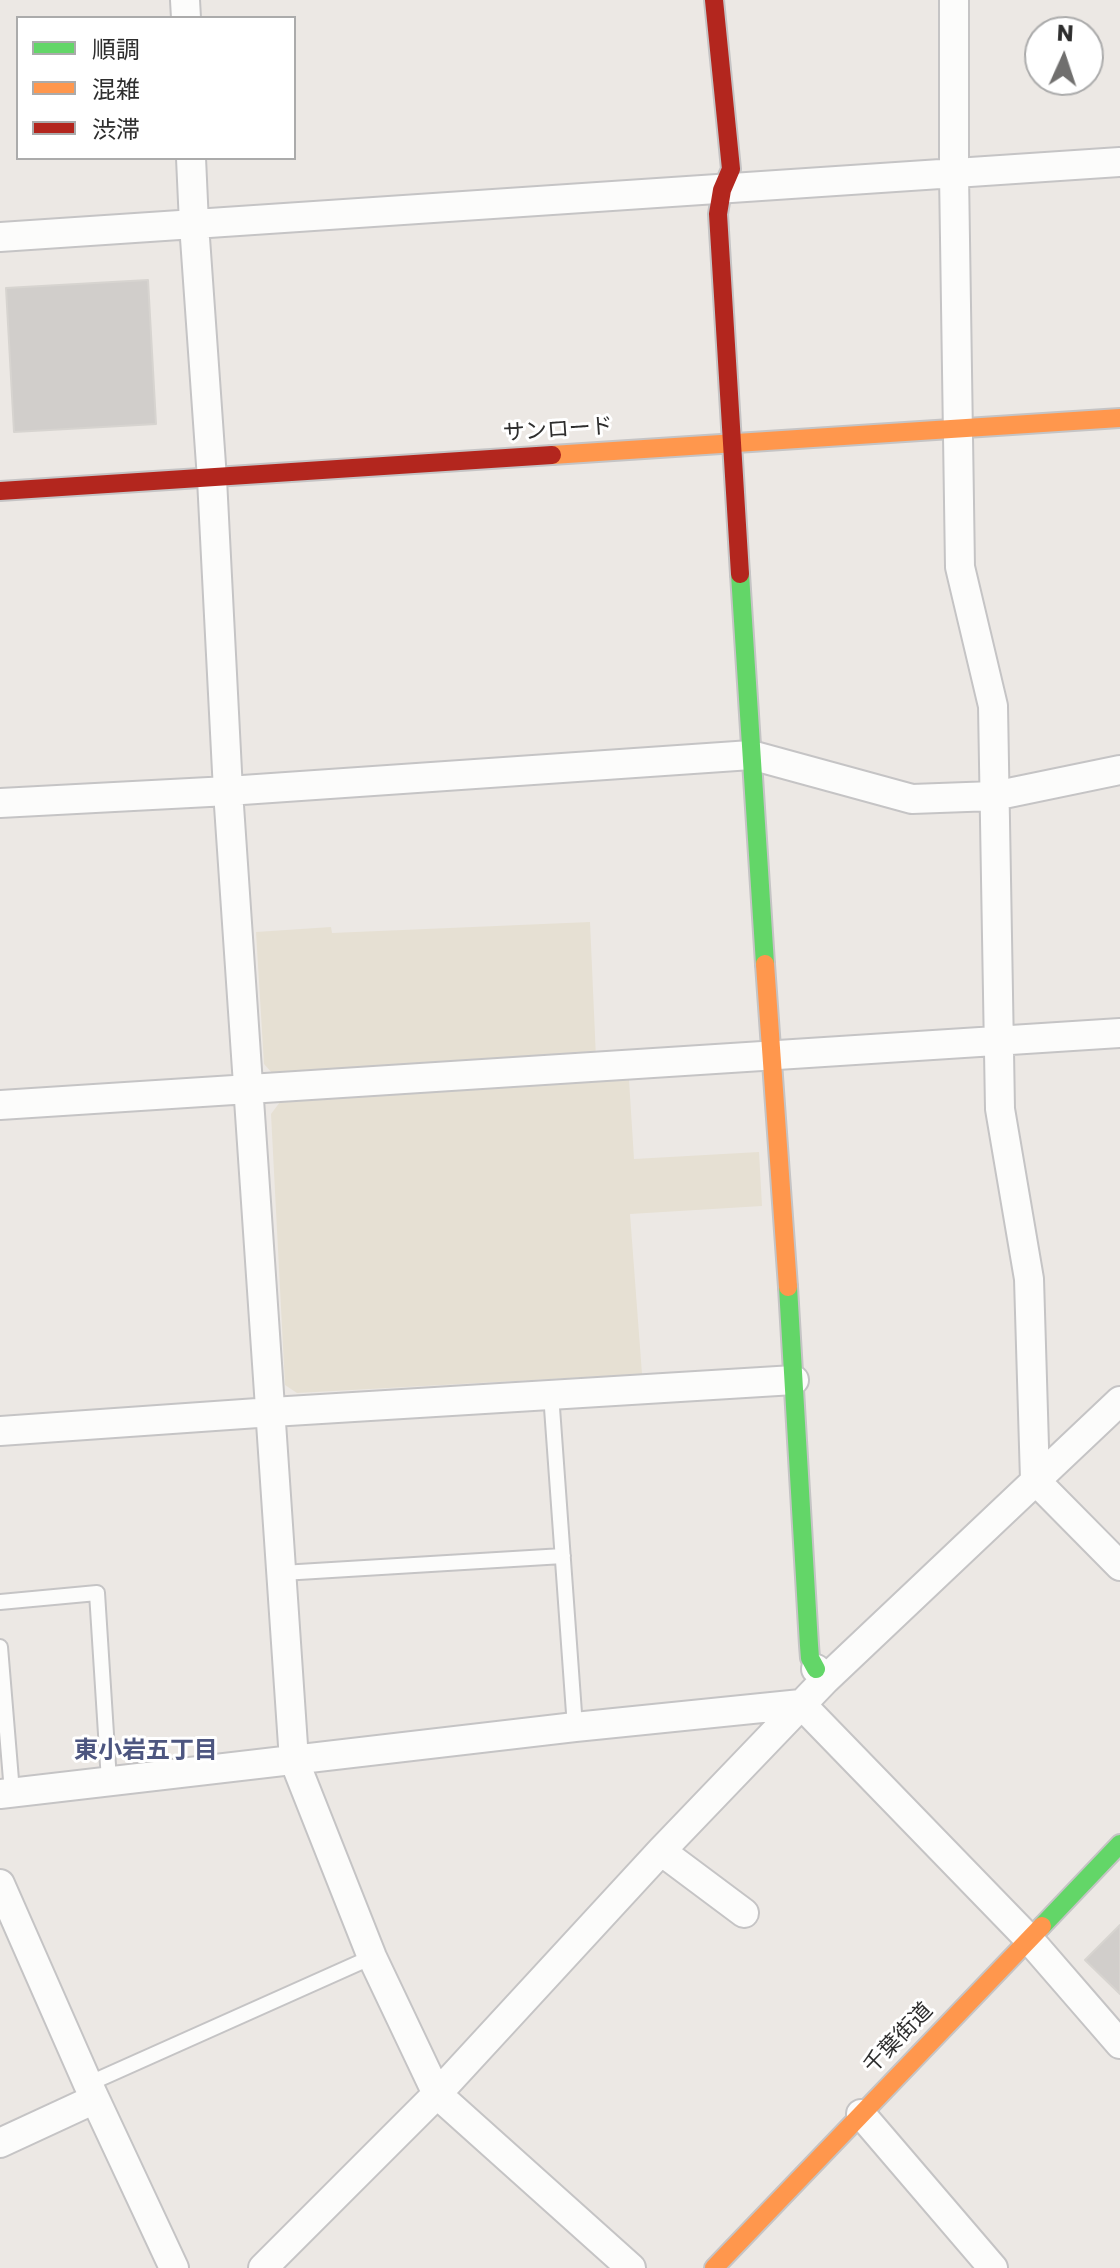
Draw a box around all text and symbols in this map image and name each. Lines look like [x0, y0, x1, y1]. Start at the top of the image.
legend [16, 16, 296, 160]
north arrow [1024, 16, 1104, 96]
text: N [1056, 18, 1074, 49]
text: 順調 [92, 33, 140, 66]
text: 混雑 [92, 73, 140, 106]
text: 渋滞 [92, 113, 140, 146]
street label: サンロード [502, 414, 614, 448]
district label: 東小岩五丁目 [74, 1738, 218, 1766]
street label: 千葉街道 [859, 1998, 939, 2080]

